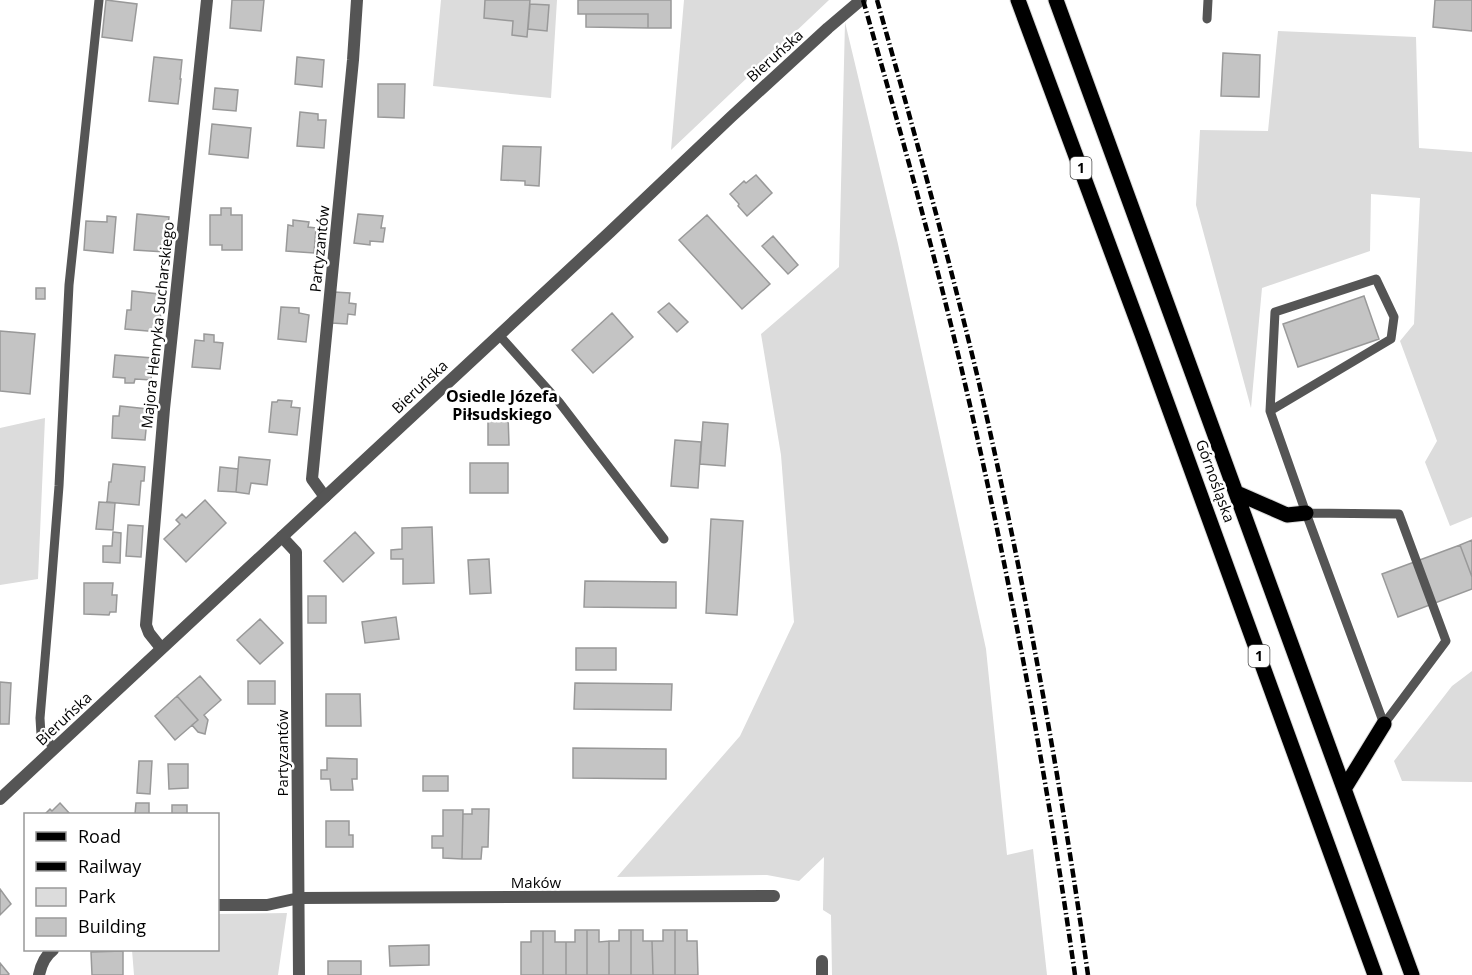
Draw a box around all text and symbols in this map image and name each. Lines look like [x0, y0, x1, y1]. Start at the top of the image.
street label: Bieruńska [742, 24, 807, 86]
road number: 1 [1070, 157, 1092, 179]
street label: Partyzantów [305, 204, 334, 293]
street label: Majora Henryka Sucharskiego [136, 220, 178, 429]
street label: Bieruńska [387, 355, 452, 417]
district label: Osiedle Józefa Piłsudskiego [446, 385, 558, 425]
street label: Górnośląska [1192, 436, 1240, 525]
road number: 1 [1248, 645, 1270, 667]
street label: Bieruńska [31, 687, 96, 749]
street label: Partyzantów [272, 709, 292, 796]
legend [24, 813, 219, 951]
text: Road [78, 824, 121, 848]
text: Railway [78, 854, 142, 878]
street label: Maków [511, 872, 562, 892]
text: Park [78, 884, 116, 908]
text: Building [78, 914, 146, 938]

